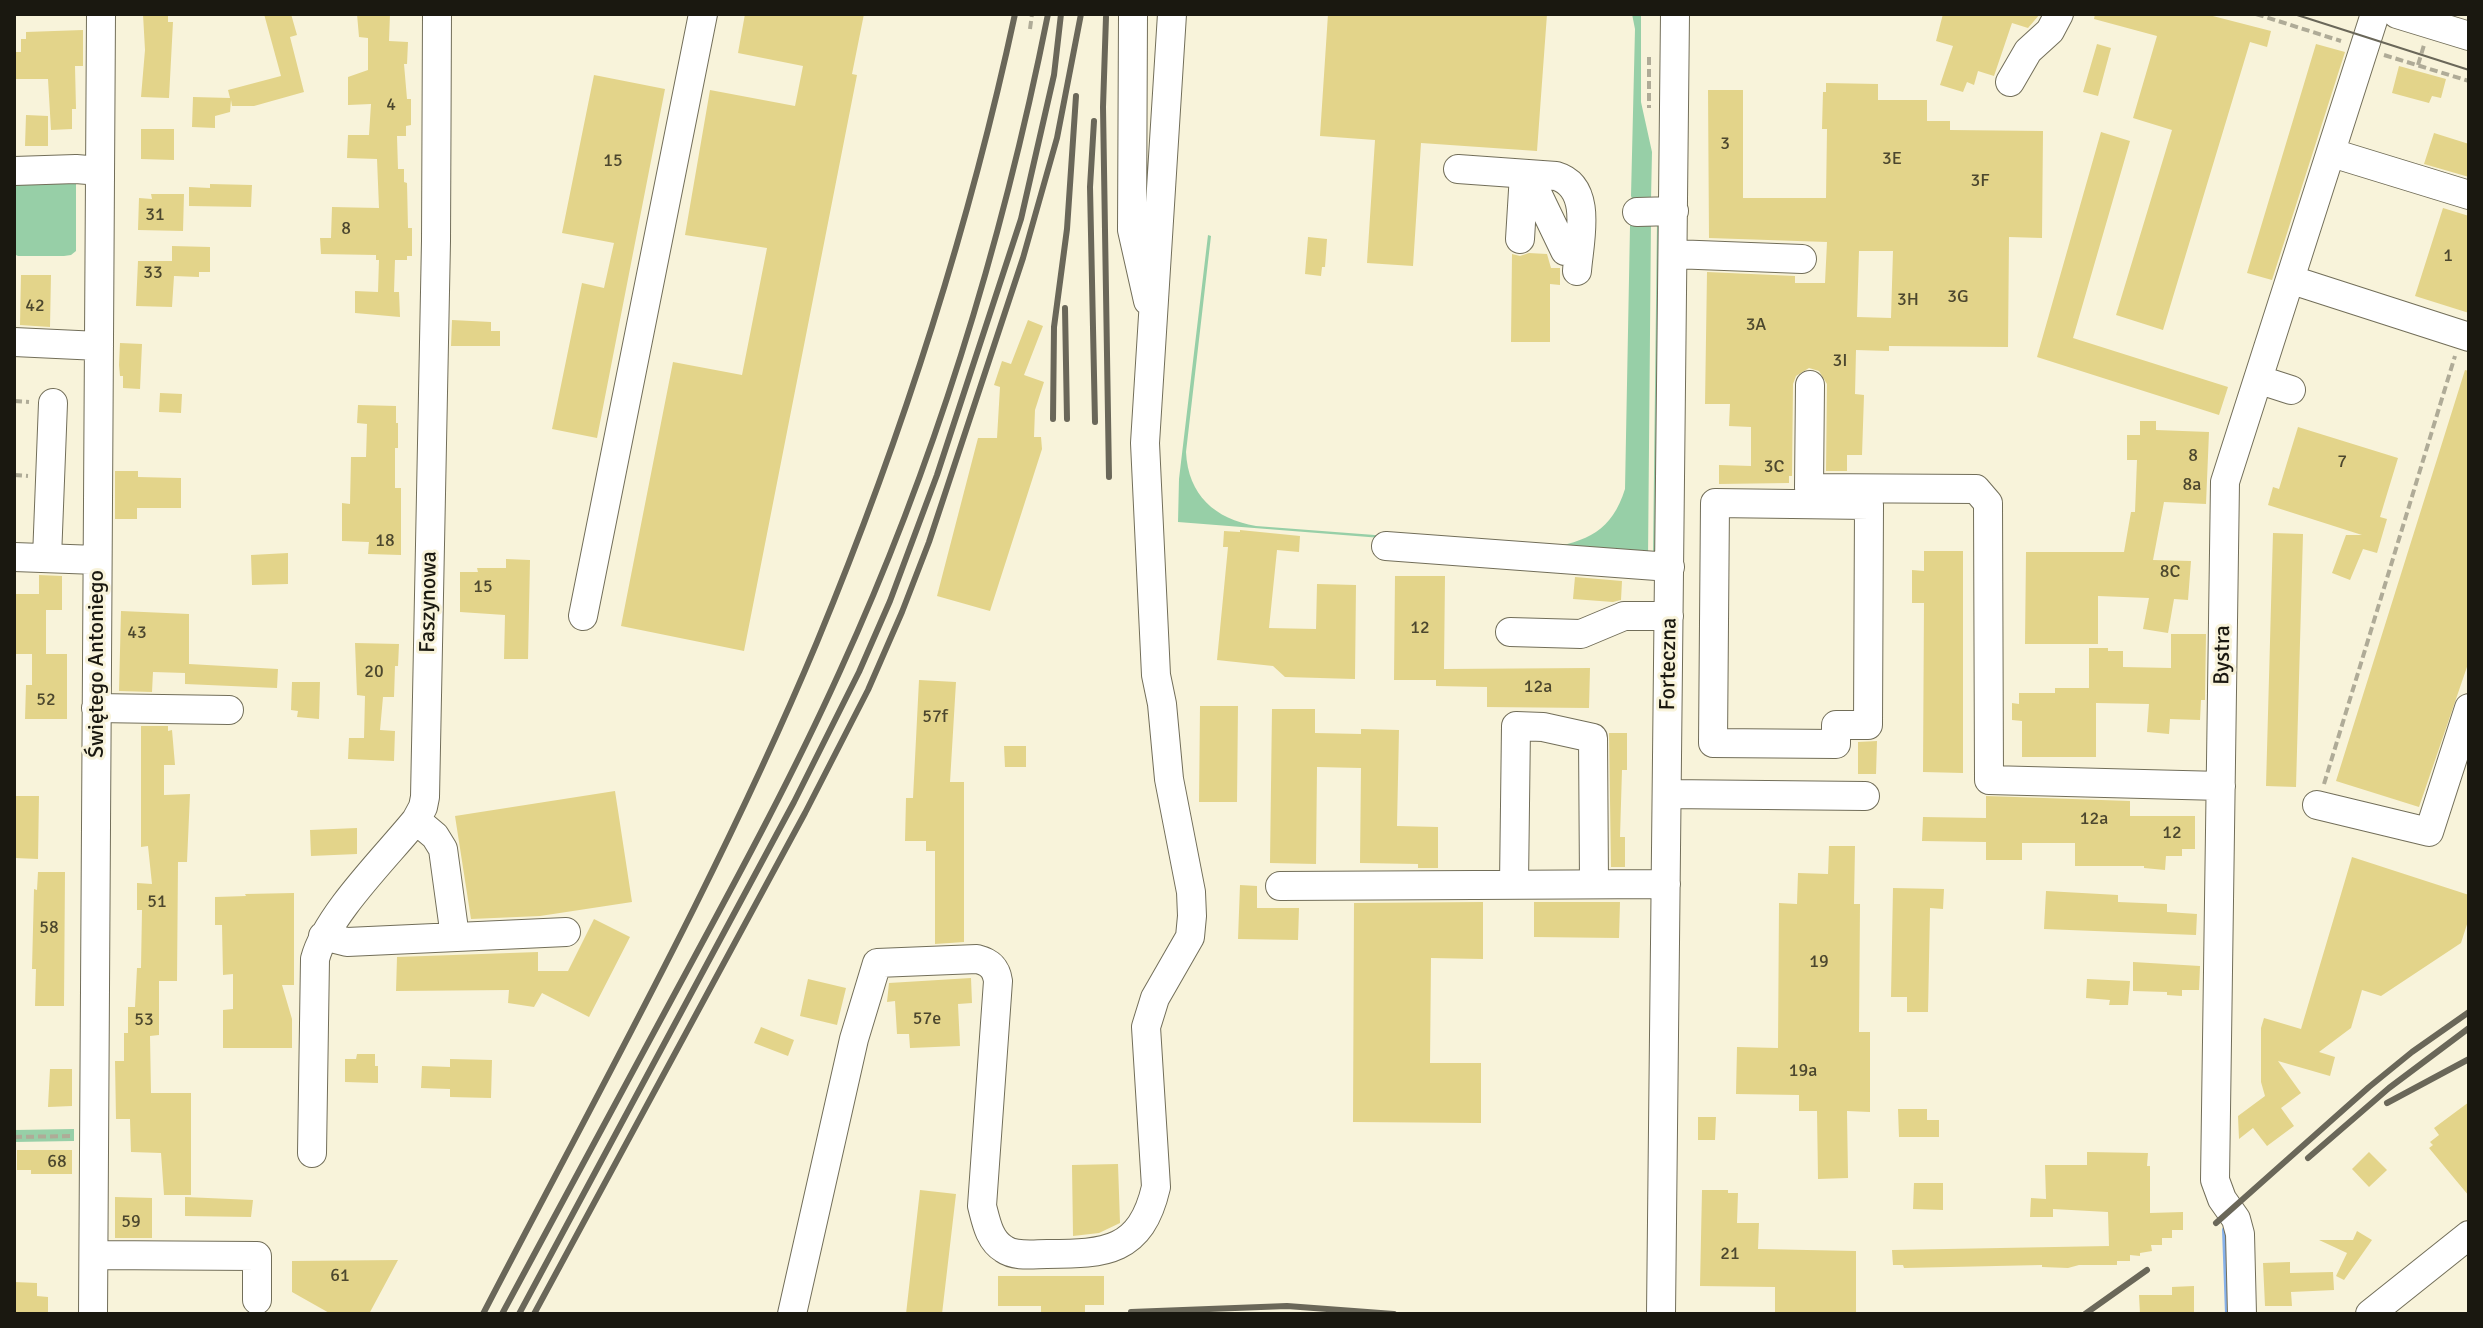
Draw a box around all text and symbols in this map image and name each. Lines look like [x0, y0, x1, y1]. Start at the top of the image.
house number: 4 [386, 94, 396, 116]
house number: 3 [1720, 133, 1730, 155]
house number: 3E [1882, 148, 1902, 170]
house number: 15 [603, 150, 623, 172]
house number: 3F [1970, 170, 1990, 192]
house number: 31 [145, 204, 165, 226]
house number: 8 [341, 218, 351, 240]
house number: 1 [2443, 245, 2453, 267]
house number: 33 [143, 262, 163, 284]
house number: 3G [1947, 286, 1969, 308]
house number: 3H [1897, 289, 1919, 311]
house number: 42 [25, 295, 45, 317]
house number: 3A [1746, 314, 1766, 336]
house number: 3I [1832, 350, 1848, 372]
house number: 8 [2188, 445, 2198, 467]
house number: 7 [2337, 451, 2347, 473]
house number: 3C [1764, 456, 1784, 478]
house number: 8a [2183, 474, 2201, 496]
house number: 18 [375, 530, 395, 552]
street label: Faszynowa [415, 551, 443, 653]
house number: 8C [2160, 561, 2180, 583]
street label: Świętego Antoniego [84, 570, 110, 758]
house number: 15 [473, 576, 493, 598]
house number: 12 [1410, 617, 1430, 639]
street label: Forteczna [1655, 617, 1683, 711]
house number: 43 [127, 622, 147, 644]
street label: Bystra [2209, 625, 2237, 685]
house number: 20 [364, 661, 384, 683]
house number: 12a [1524, 676, 1552, 698]
house number: 52 [36, 689, 56, 711]
house number: 57f [922, 706, 948, 728]
house number: 12a [2080, 808, 2108, 830]
house number: 12 [2162, 822, 2182, 844]
house number: 51 [147, 891, 167, 913]
house number: 58 [39, 917, 59, 939]
house number: 19 [1809, 951, 1829, 973]
house number: 57e [913, 1008, 941, 1030]
house number: 53 [134, 1009, 154, 1031]
house number: 19a [1789, 1060, 1817, 1082]
house number: 68 [47, 1151, 67, 1173]
house number: 59 [121, 1211, 141, 1233]
house number: 21 [1720, 1243, 1740, 1265]
house number: 61 [330, 1265, 350, 1287]

